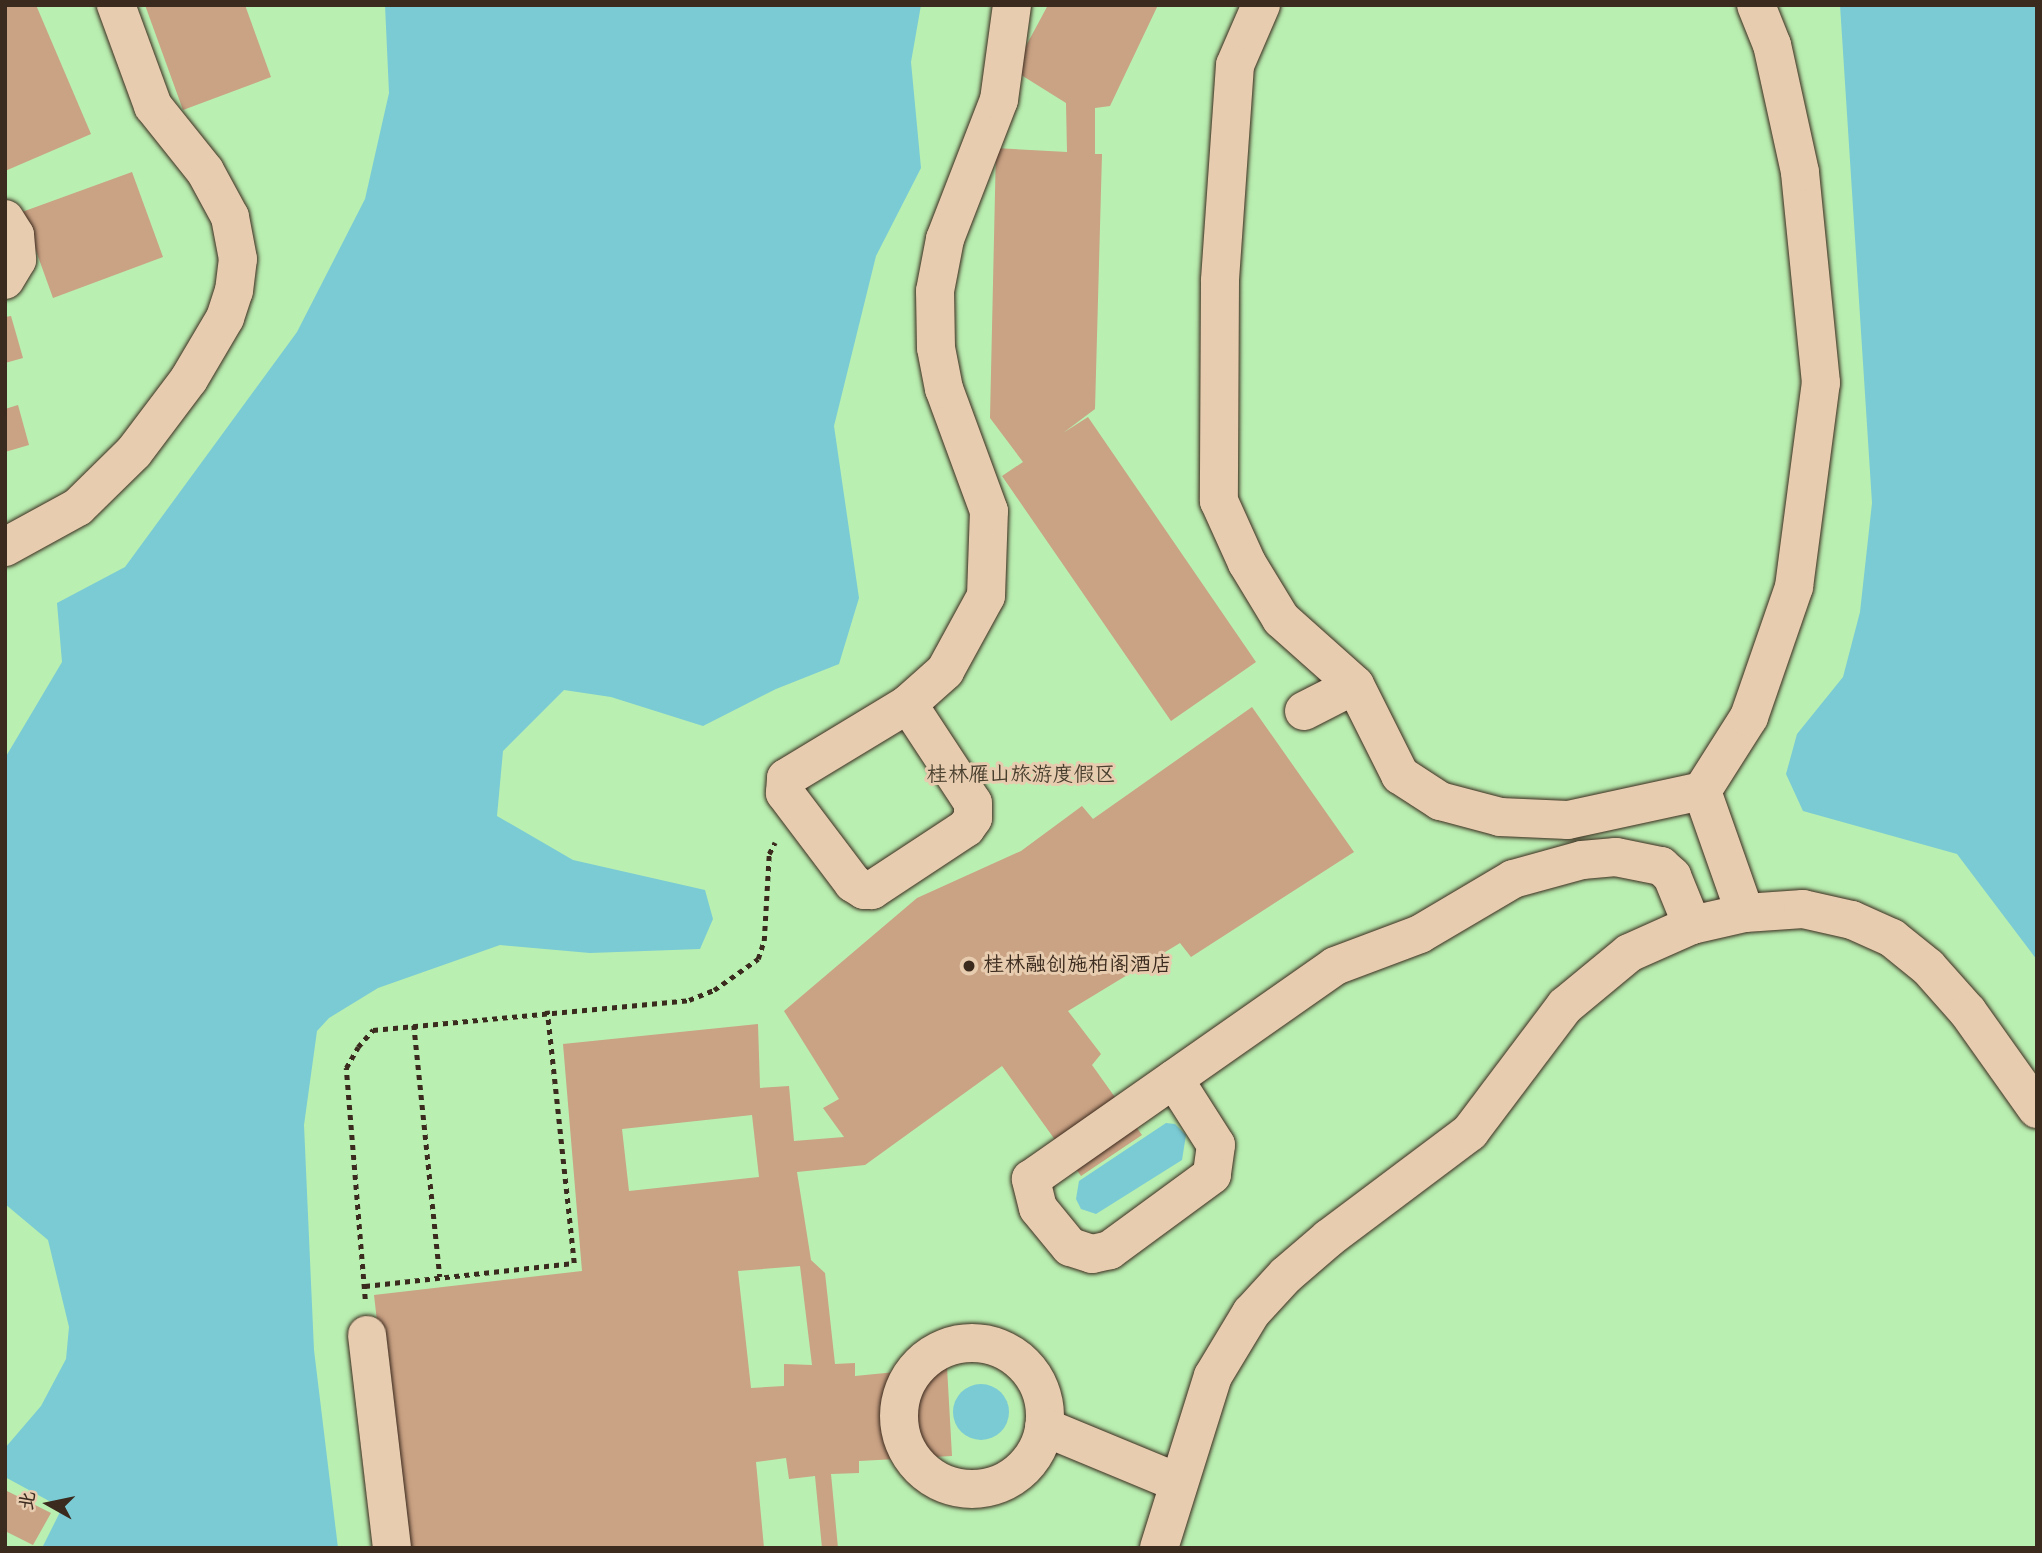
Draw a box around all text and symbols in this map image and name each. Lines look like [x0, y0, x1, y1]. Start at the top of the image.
park label: 桂林雁山旅游度假区 [927, 763, 1115, 789]
place label: 桂林融创施柏阁酒店 [983, 953, 1172, 979]
marker: 桂林融创施柏阁酒店 [961, 958, 977, 974]
north arrow [14, 1469, 84, 1539]
text: 北 [12, 1489, 45, 1512]

